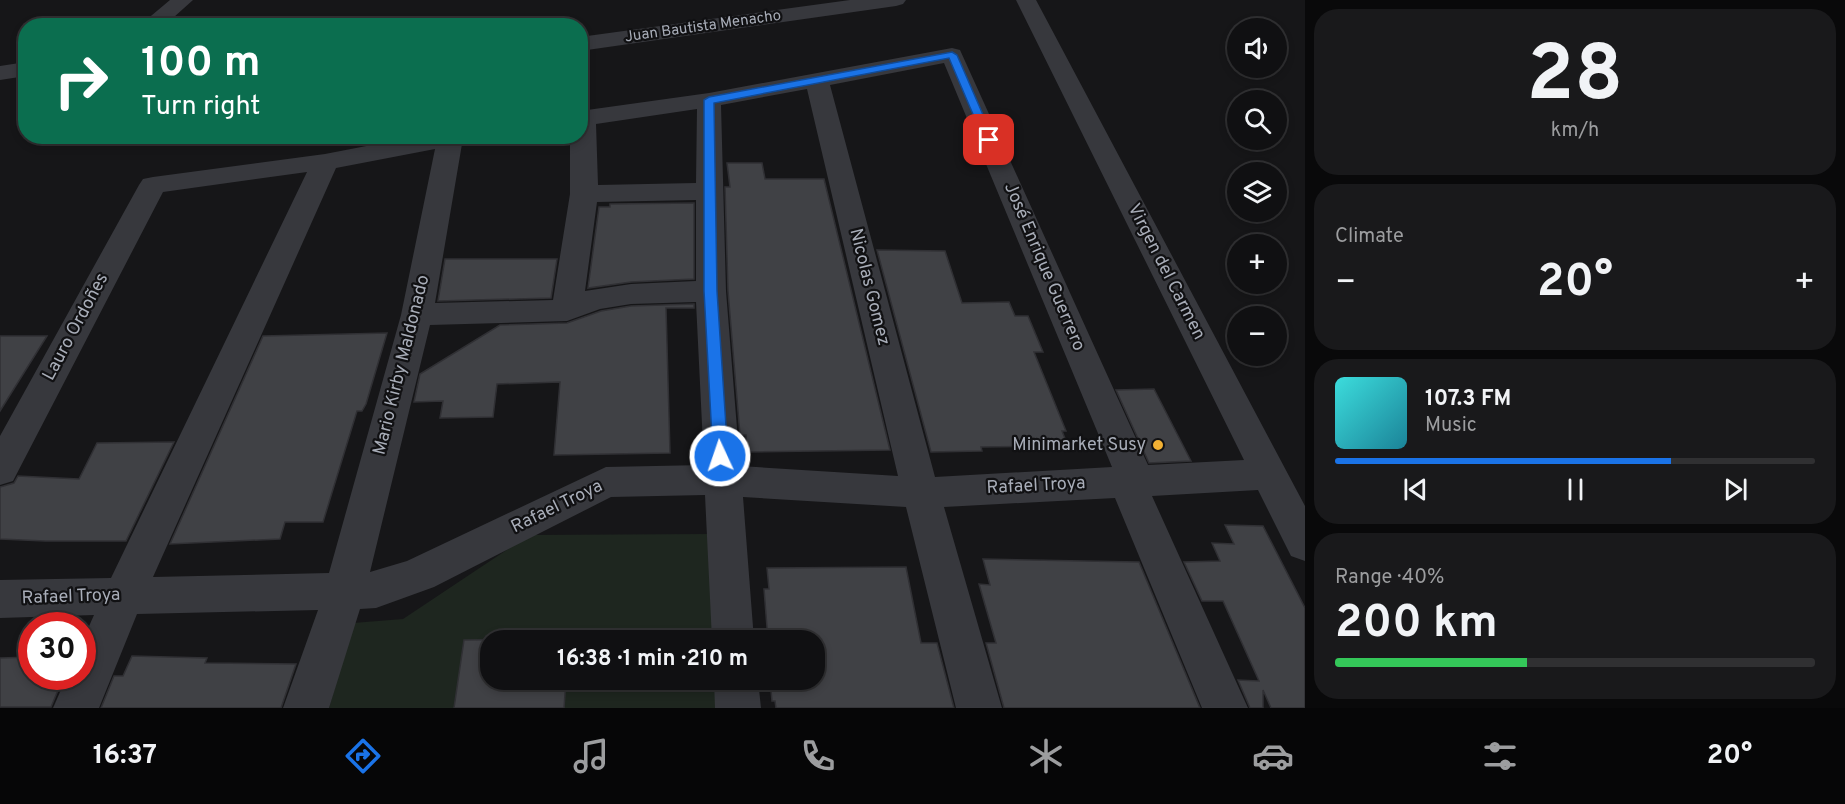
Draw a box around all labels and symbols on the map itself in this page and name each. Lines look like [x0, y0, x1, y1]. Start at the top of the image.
street label: Juan Bautista Menacho [624, 7, 782, 47]
pin [963, 114, 1014, 165]
street label: José Enrique Guerrero [998, 179, 1090, 355]
street label: Virgen del Carmen [1122, 200, 1210, 344]
street label: Nicolas Gomez [843, 226, 895, 348]
street label: Lauro Ordoñes [38, 269, 114, 385]
street label: Mario Kirby Maldonado [368, 273, 436, 457]
position arrow [688, 424, 752, 488]
place label: Minimarket Susy [1012, 434, 1146, 457]
marker: Minimarket Susy [1151, 438, 1165, 452]
street label: Rafael Troya [986, 472, 1086, 500]
street label: Rafael Troya [508, 475, 606, 539]
street label: Rafael Troya [21, 584, 121, 610]
speed limit sign: 30 [18, 612, 96, 690]

